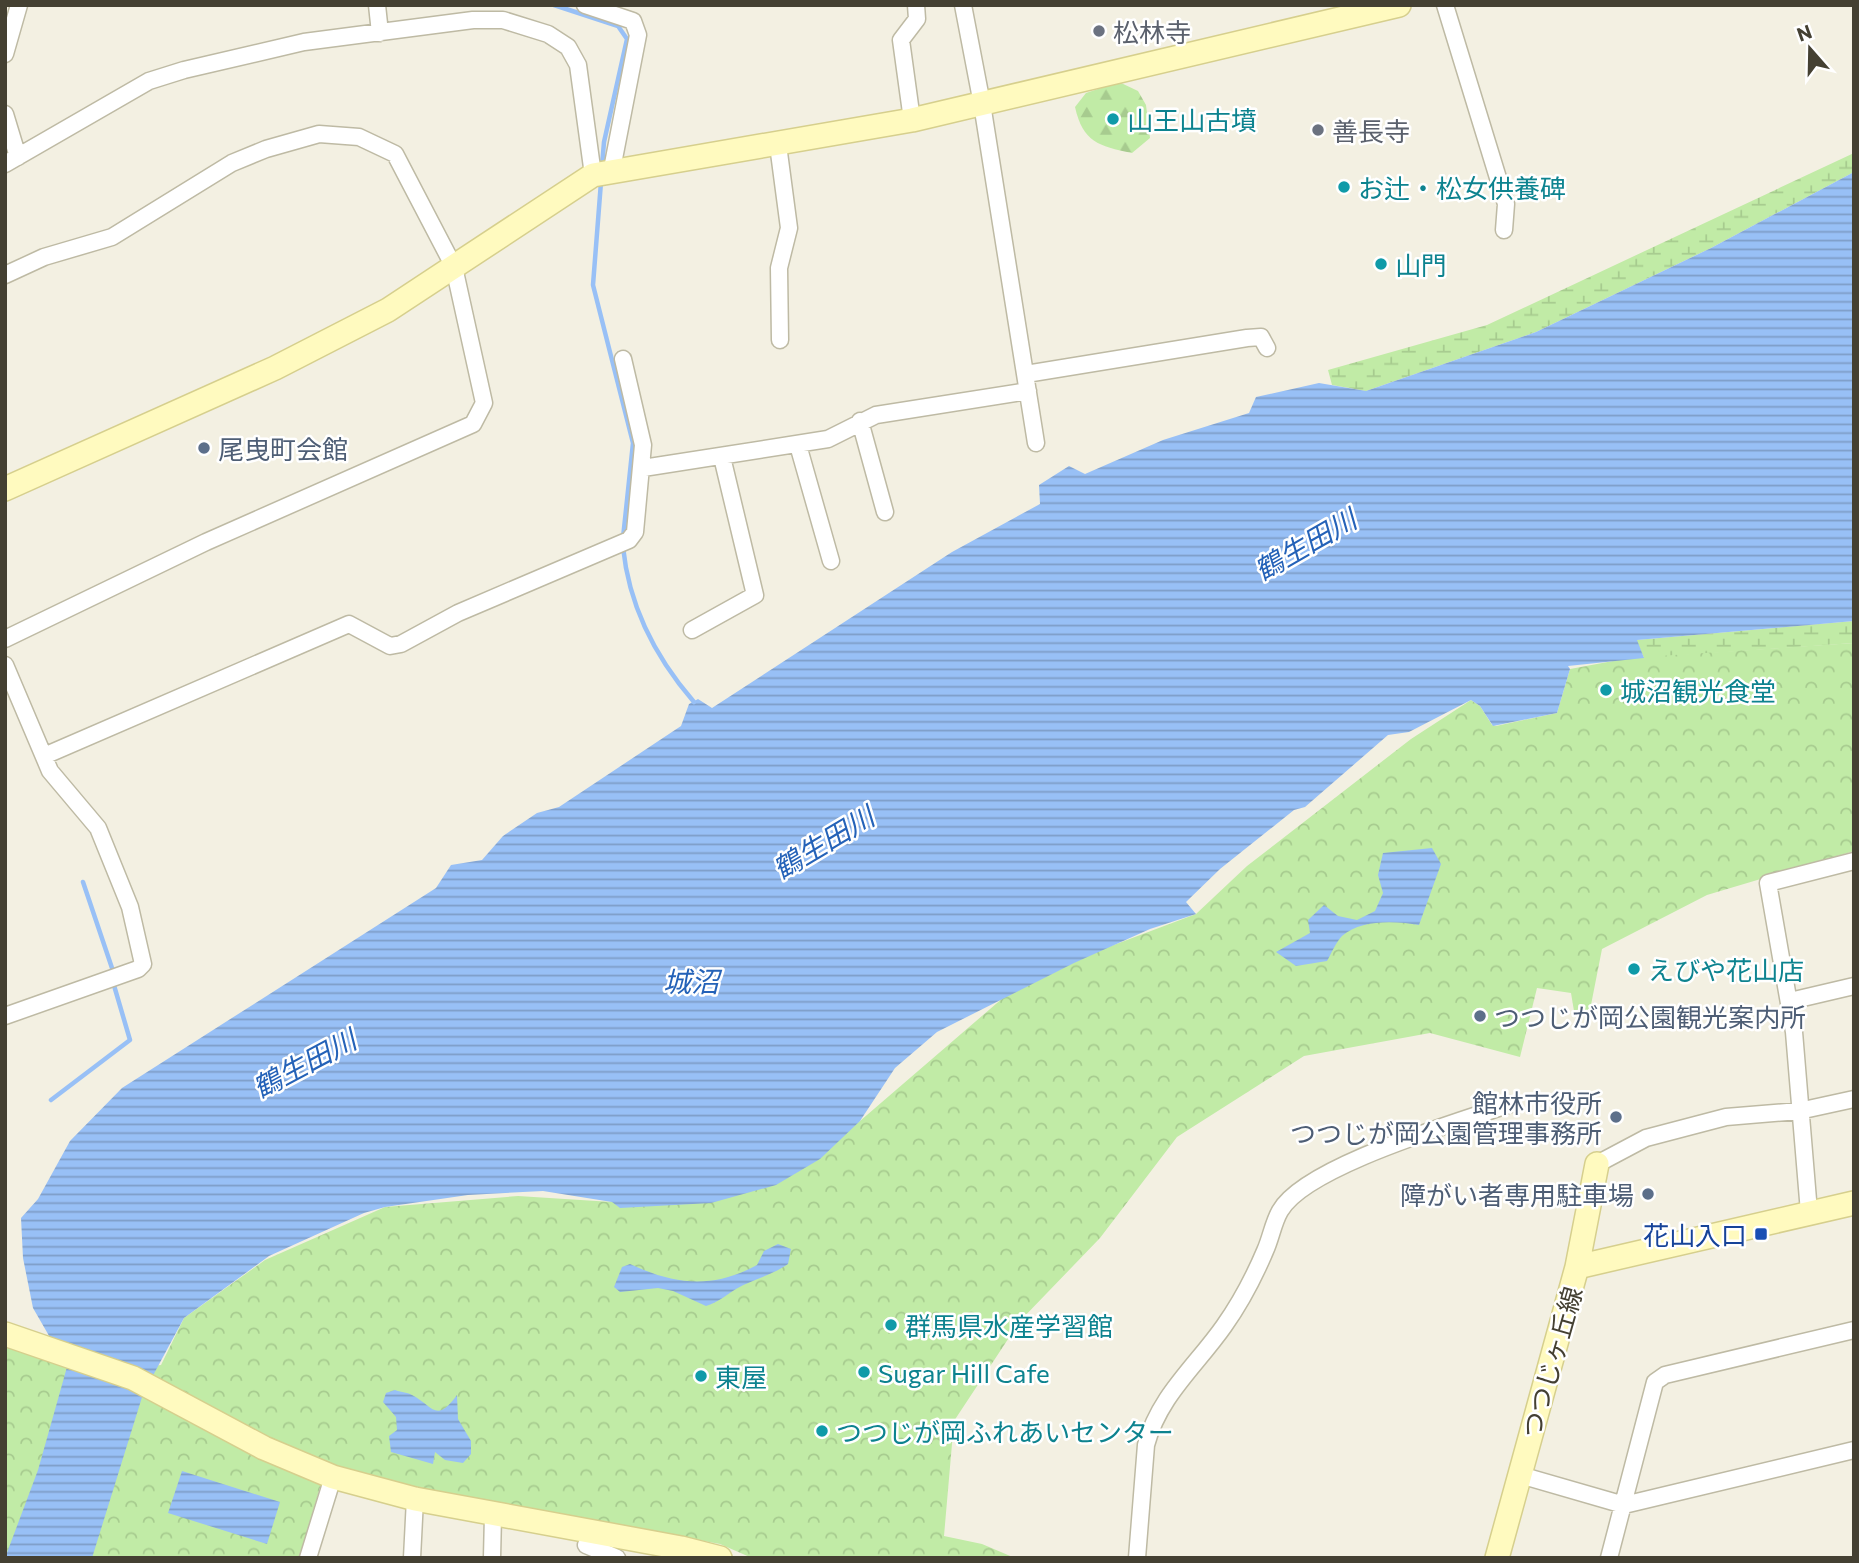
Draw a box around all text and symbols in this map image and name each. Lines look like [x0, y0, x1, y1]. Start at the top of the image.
north arrow [1775, 14, 1845, 84]
place label: 松林寺 [1113, 16, 1191, 47]
text: N [1793, 19, 1815, 46]
marker: 松林寺 [1091, 23, 1107, 39]
place label: 山王山古墳 [1127, 104, 1257, 135]
marker: 山王山古墳 [1105, 111, 1121, 127]
place label: 善長寺 [1332, 115, 1410, 146]
marker: 善長寺 [1310, 122, 1326, 138]
place label: お辻・松女供養碑 [1358, 172, 1566, 203]
marker: お辻・松女供養碑 [1336, 179, 1352, 195]
place label: 山門 [1395, 249, 1447, 280]
marker: 山門 [1373, 256, 1389, 272]
place label: 尾曳町会館 [218, 433, 348, 464]
marker: 尾曳町会館 [196, 440, 212, 456]
water label: 鶴生田川 [1248, 500, 1365, 587]
place label: 城沼観光食堂 [1620, 675, 1776, 706]
marker: 城沼観光食堂 [1598, 682, 1614, 698]
water label: 鶴生田川 [766, 797, 882, 885]
place label: えびや花山店 [1648, 954, 1804, 985]
marker: えびや花山店 [1626, 961, 1642, 977]
water label: 城沼 [663, 964, 723, 998]
place label: つつじが岡公園観光案内所 [1494, 1001, 1806, 1032]
marker: つつじが岡公園観光案内所 [1472, 1008, 1488, 1024]
water label: 鶴生田川 [247, 1020, 364, 1104]
place label: 館林市役所 つつじが岡公園管理事務所 [1290, 1087, 1602, 1148]
marker: 館林市役所 つつじが岡公園管理事務所 [1608, 1109, 1624, 1125]
place label: 障がい者専用駐車場 [1400, 1179, 1634, 1210]
marker: 障がい者専用駐車場 [1640, 1186, 1656, 1202]
place label: 花山入口 [1643, 1219, 1747, 1250]
marker: 花山入口 [1753, 1226, 1769, 1242]
street label: つつじヶ丘線 [1515, 1283, 1587, 1441]
place label: 群馬県水産学習館 [905, 1310, 1113, 1341]
marker: 群馬県水産学習館 [883, 1317, 899, 1333]
place label: Sugar Hill Cafe [878, 1357, 1050, 1388]
place label: 東屋 [715, 1361, 767, 1392]
marker: Sugar Hill Cafe [856, 1364, 872, 1380]
marker: 東屋 [693, 1368, 709, 1384]
place label: つつじが岡ふれあいセンター [836, 1416, 1174, 1447]
marker: つつじが岡ふれあいセンター [814, 1423, 830, 1439]

